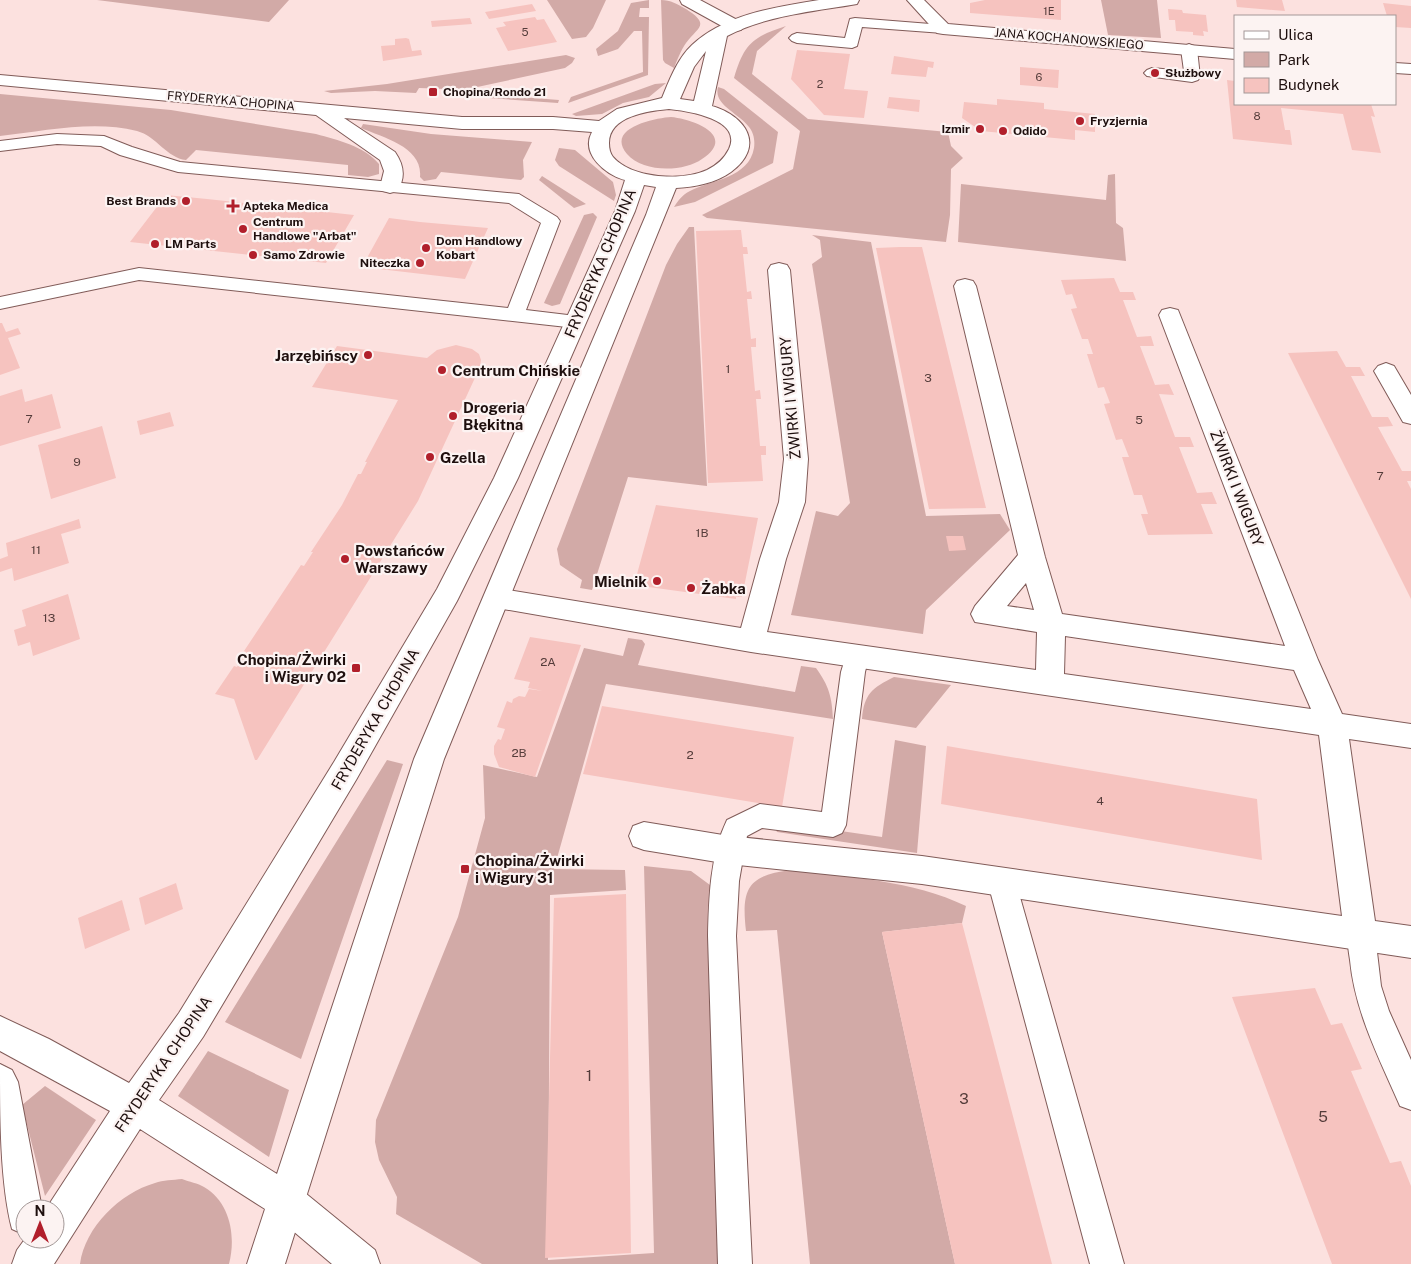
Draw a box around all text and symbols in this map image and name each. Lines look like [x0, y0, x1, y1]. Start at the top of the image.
house number: 1E [1043, 5, 1055, 17]
legend [1234, 15, 1396, 105]
house number: 5 [521, 26, 529, 38]
street label: JANA KOCHANOWSKIEGO [994, 26, 1144, 53]
text: Ulica [1278, 26, 1313, 43]
text: Park [1278, 51, 1310, 68]
place label: Służbowy [1165, 66, 1222, 80]
marker: Służbowy [1149, 67, 1161, 79]
house number: 6 [1036, 71, 1043, 83]
text: Budynek [1278, 76, 1339, 93]
house number: 2 [817, 78, 824, 90]
place label: Chopina/Rondo 21 [443, 85, 546, 99]
marker: Chopina/Rondo 21 [427, 86, 439, 98]
street label: FRYDERYKA CHOPINA [167, 88, 296, 114]
house number: 8 [1253, 110, 1261, 122]
place label: Fryzjernia [1090, 114, 1148, 128]
marker: Fryzjernia [1074, 115, 1086, 127]
place label: Izmir [941, 122, 970, 136]
marker: Izmir [974, 123, 986, 135]
place label: Odido [1013, 124, 1047, 138]
marker: Odido [997, 125, 1009, 137]
street label: FRYDERYKA CHOPINA [561, 186, 639, 340]
place label: Best Brands [106, 194, 176, 208]
marker: Best Brands [180, 195, 192, 207]
place label: Apteka Medica [243, 199, 329, 213]
marker: Apteka Medica [227, 200, 239, 212]
place label: Centrum Handlowe "Arbat" [253, 215, 357, 243]
marker: Centrum Handlowe "Arbat" [237, 223, 249, 235]
place label: Dom Handlowy Kobart [436, 234, 523, 262]
place label: LM Parts [165, 237, 216, 251]
marker: LM Parts [149, 238, 161, 250]
marker: Dom Handlowy Kobart [420, 242, 432, 254]
place label: Samo Zdrowie [263, 248, 345, 262]
marker: Samo Zdrowie [247, 249, 259, 261]
place label: Niteczka [360, 256, 410, 270]
marker: Niteczka [414, 257, 426, 269]
street label: ŻWIRKI I WIGURY [775, 336, 804, 460]
place label: Jarzębińscy [275, 347, 359, 364]
marker: Jarzębińscy [362, 349, 374, 361]
place label: Centrum Chińskie [452, 362, 580, 379]
house number: 1 [726, 362, 730, 376]
marker: Centrum Chińskie [436, 364, 448, 376]
house number: 3 [924, 371, 932, 385]
place label: Drogeria Błękitna [463, 399, 525, 433]
marker: Drogeria Błękitna [447, 410, 459, 422]
house number: 7 [25, 412, 33, 426]
house number: 5 [1135, 413, 1143, 427]
street label: ŻWIRKI I WIGURY [1207, 427, 1268, 549]
place label: Gzella [440, 449, 485, 466]
marker: Gzella [424, 451, 436, 463]
house number: 9 [73, 455, 81, 469]
house number: 7 [1376, 469, 1384, 483]
house number: 1B [696, 526, 708, 540]
place label: Powstańców Warszawy [355, 542, 445, 576]
house number: 11 [31, 543, 41, 557]
marker: Powstańców Warszawy [339, 553, 351, 565]
place label: Mielnik [594, 573, 647, 590]
marker: Mielnik [651, 575, 663, 587]
place label: Żabka [701, 580, 746, 597]
marker: Żabka [685, 582, 697, 594]
house number: 13 [43, 611, 55, 625]
street label: FRYDERYKA CHOPINA [328, 645, 423, 793]
place label: Chopina/Żwirki i Wigury 02 [237, 651, 346, 685]
house number: 2A [540, 655, 556, 669]
marker: Chopina/Żwirki i Wigury 02 [350, 662, 362, 674]
house number: 2B [511, 746, 527, 760]
house number: 2 [686, 748, 694, 762]
house number: 4 [1096, 794, 1104, 808]
place label: Chopina/Żwirki i Wigury 31 [475, 852, 584, 886]
marker: Chopina/Żwirki i Wigury 31 [459, 863, 471, 875]
street label: FRYDERYKA CHOPINA [111, 993, 215, 1135]
house number: 1 [586, 1067, 592, 1084]
house number: 3 [959, 1090, 969, 1107]
house number: 5 [1318, 1108, 1328, 1125]
north arrow [15, 1199, 65, 1249]
text: N [35, 1203, 45, 1219]

